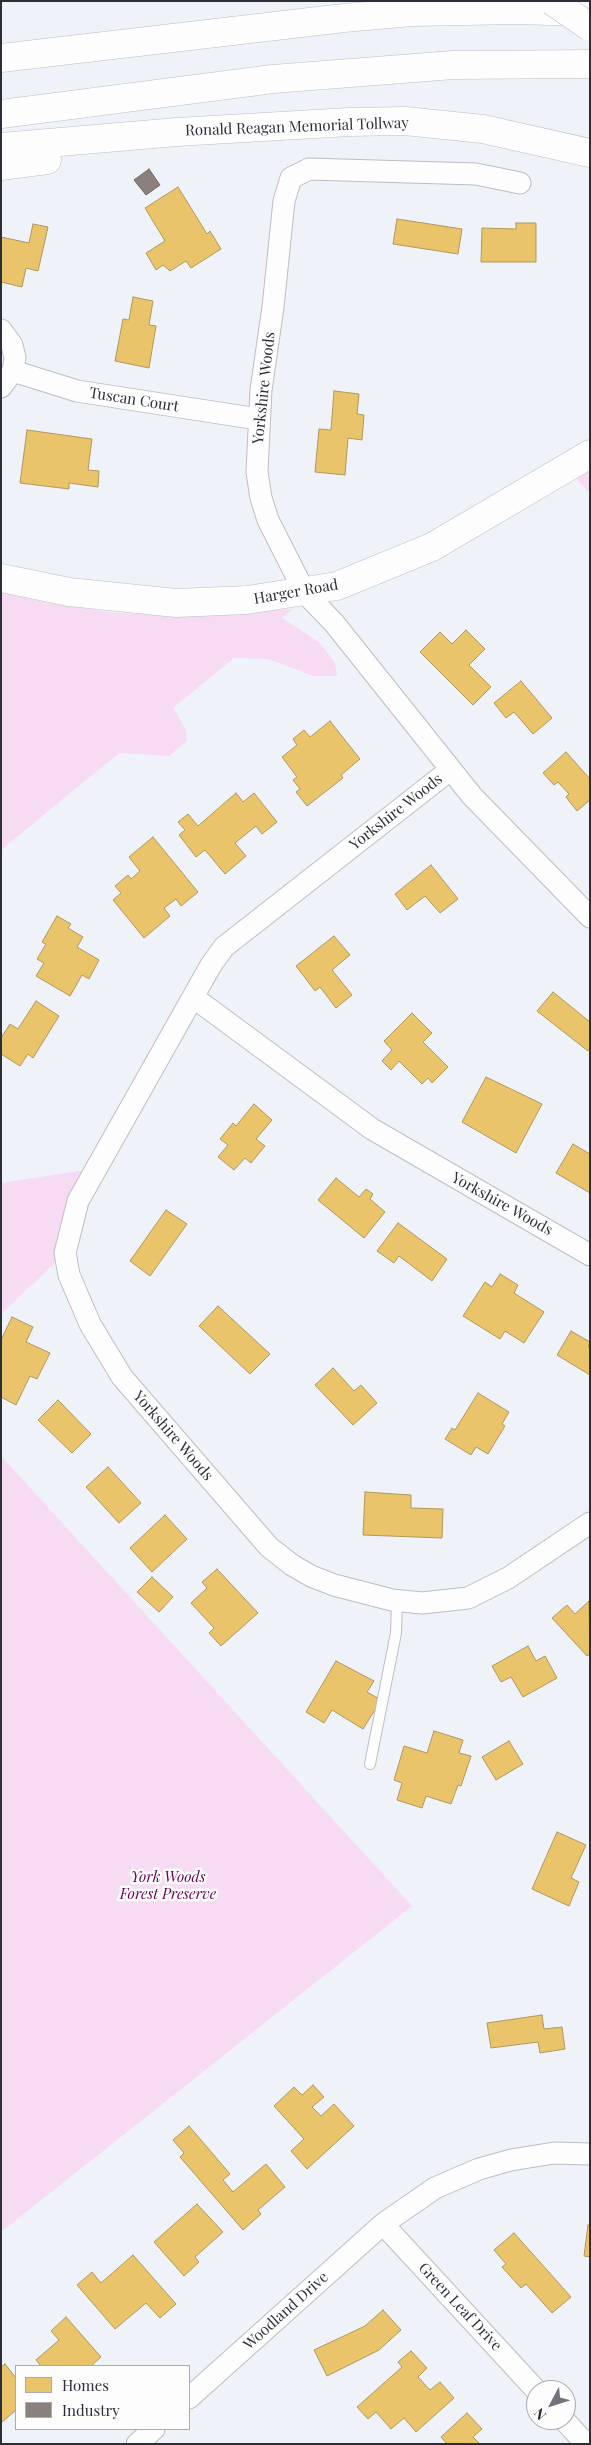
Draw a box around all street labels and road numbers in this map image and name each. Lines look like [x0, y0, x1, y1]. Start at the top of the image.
street label: Ronald Reagan Memorial Tollway [185, 114, 409, 140]
street label: Yorkshire Woods [249, 331, 279, 445]
street label: Tuscan Court [88, 384, 180, 416]
street label: Harger Road [252, 576, 340, 608]
street label: Yorkshire Woods [346, 770, 446, 854]
street label: Yorkshire Woods [448, 1169, 556, 1239]
street label: Yorkshire Woods [129, 1388, 217, 1484]
street label: Green Leaf Drive [415, 2259, 505, 2355]
street label: Woodland Drive [240, 2268, 332, 2354]

